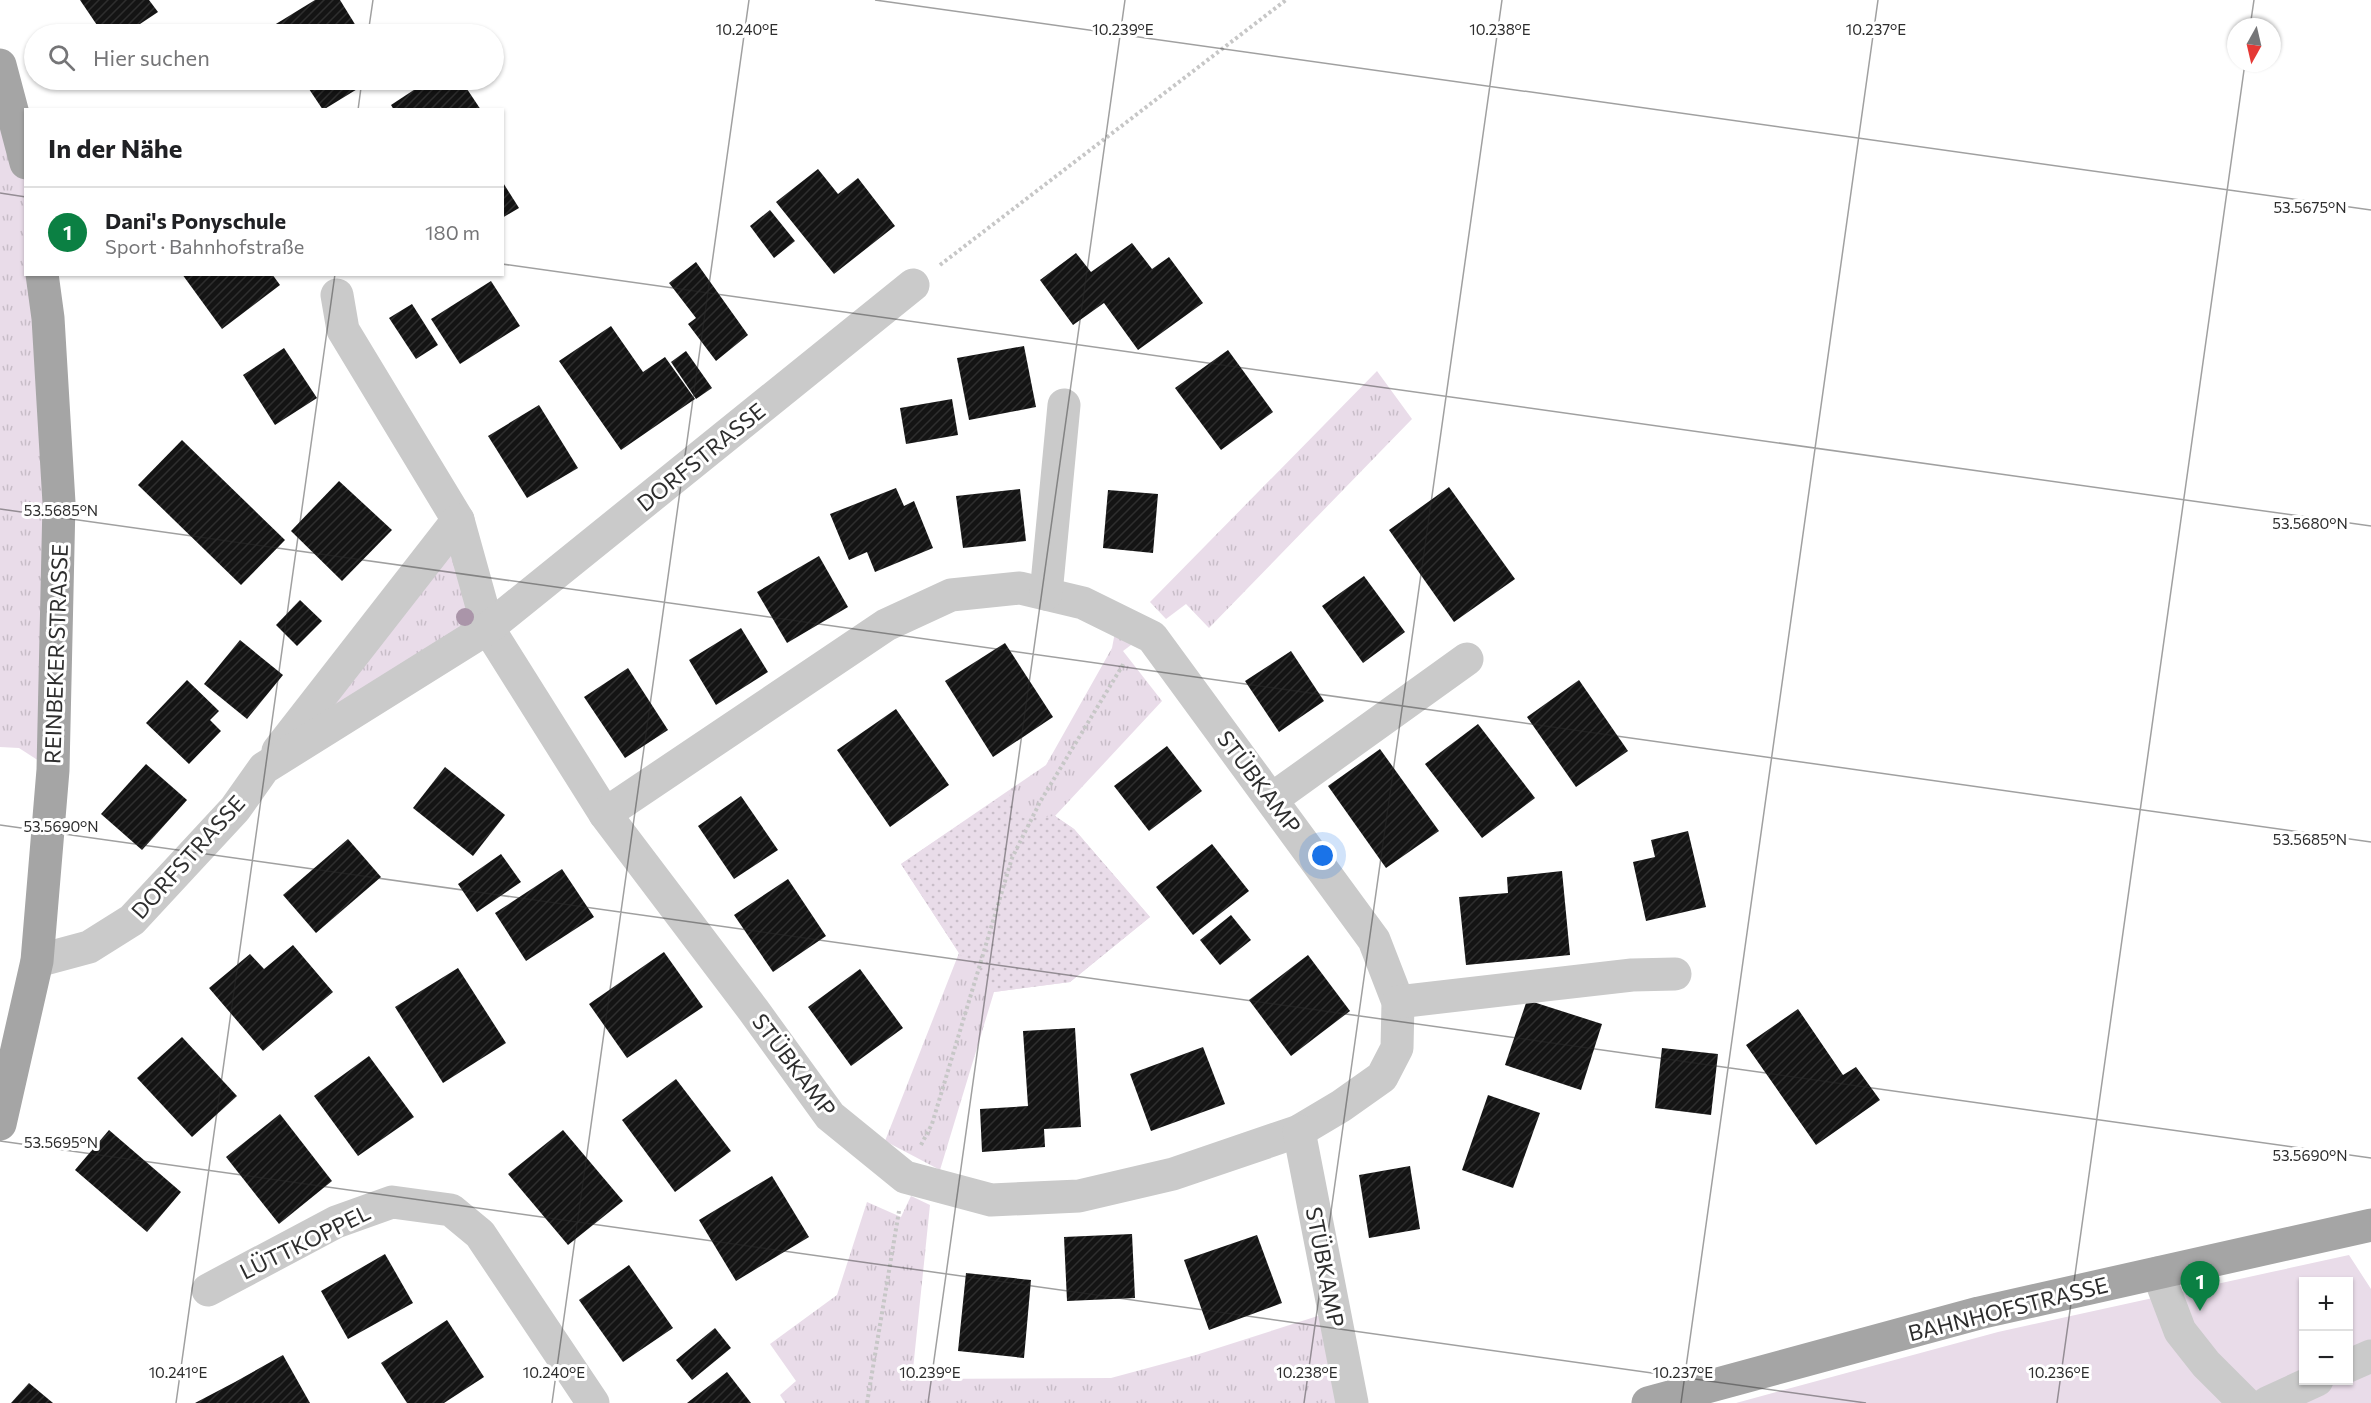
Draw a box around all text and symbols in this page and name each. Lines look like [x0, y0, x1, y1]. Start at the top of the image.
north arrow [2227, 18, 2281, 72]
text: 10.240°E [716, 20, 778, 38]
text: 10.239°E [1092, 20, 1154, 38]
text: 10.238°E [1469, 20, 1531, 38]
text: 10.237°E [1846, 20, 1906, 38]
search box [24, 24, 504, 90]
icon: search [45, 41, 78, 74]
text: Hier suchen [93, 44, 210, 71]
text: In der Nähe [48, 132, 183, 163]
text: 53.5675°N [2274, 198, 2347, 216]
text: Dani's Ponyschule [105, 207, 286, 234]
text: 1 [63, 220, 72, 244]
text: 180 m [425, 220, 480, 244]
text: Sport · Bahnhofstraße [105, 234, 304, 258]
street label: DORFSTRASSE [631, 397, 770, 517]
text: 53.5685°N [24, 501, 98, 519]
text: 53.5680°N [2272, 514, 2348, 532]
street label: REINBEKER STRASSE [38, 544, 73, 764]
street label: STÜBKAMP [1212, 725, 1307, 838]
street label: DORFSTRASSE [125, 789, 250, 924]
text: 53.5690°N [23, 817, 99, 835]
text: 53.5685°N [2273, 830, 2347, 848]
your location [1308, 841, 1337, 870]
street label: STÜBKAMP [747, 1008, 842, 1121]
text: 53.5695°N [24, 1133, 98, 1151]
text: 53.5690°N [2272, 1146, 2348, 1164]
street label: LÜTTKOPPEL [235, 1198, 374, 1285]
street label: STÜBKAMP [1301, 1205, 1350, 1329]
pin: 1 [2180, 1262, 2220, 1311]
street label: BAHNHOFSTRASSE [1905, 1271, 2111, 1346]
map controls [2299, 1277, 2353, 1385]
button: + [2299, 1277, 2353, 1331]
button: − [2299, 1331, 2353, 1385]
text: 10.241°E [149, 1363, 207, 1381]
text: 10.240°E [523, 1363, 585, 1381]
text: 10.239°E [899, 1363, 961, 1381]
text: 10.238°E [1276, 1363, 1338, 1381]
text: 10.237°E [1653, 1363, 1713, 1381]
text: 10.236°E [2028, 1363, 2090, 1381]

